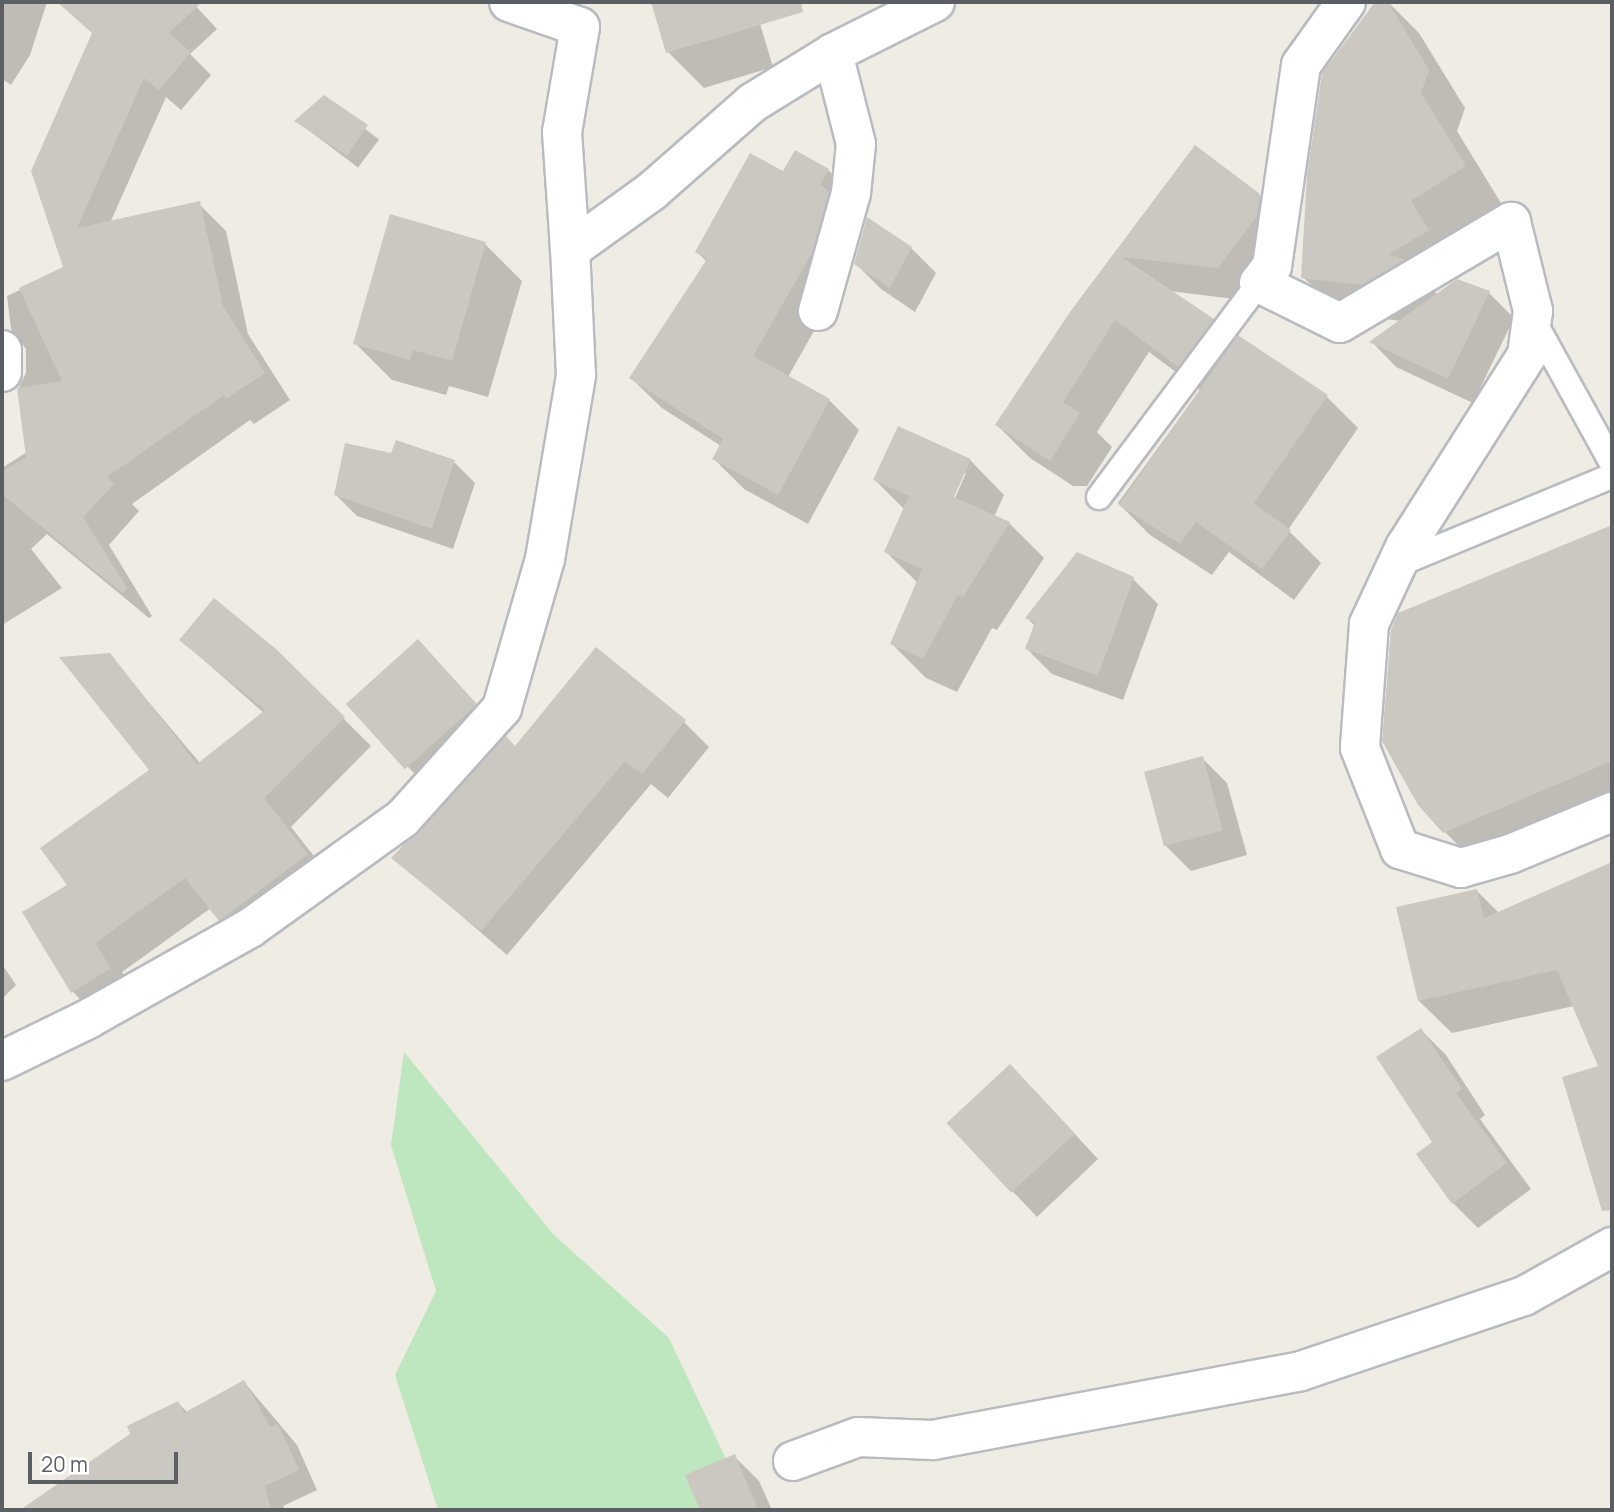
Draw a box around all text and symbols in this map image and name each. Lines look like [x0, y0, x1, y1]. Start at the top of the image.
scale bar [32, 1438, 182, 1482]
text: 20 m [41, 1450, 88, 1478]

